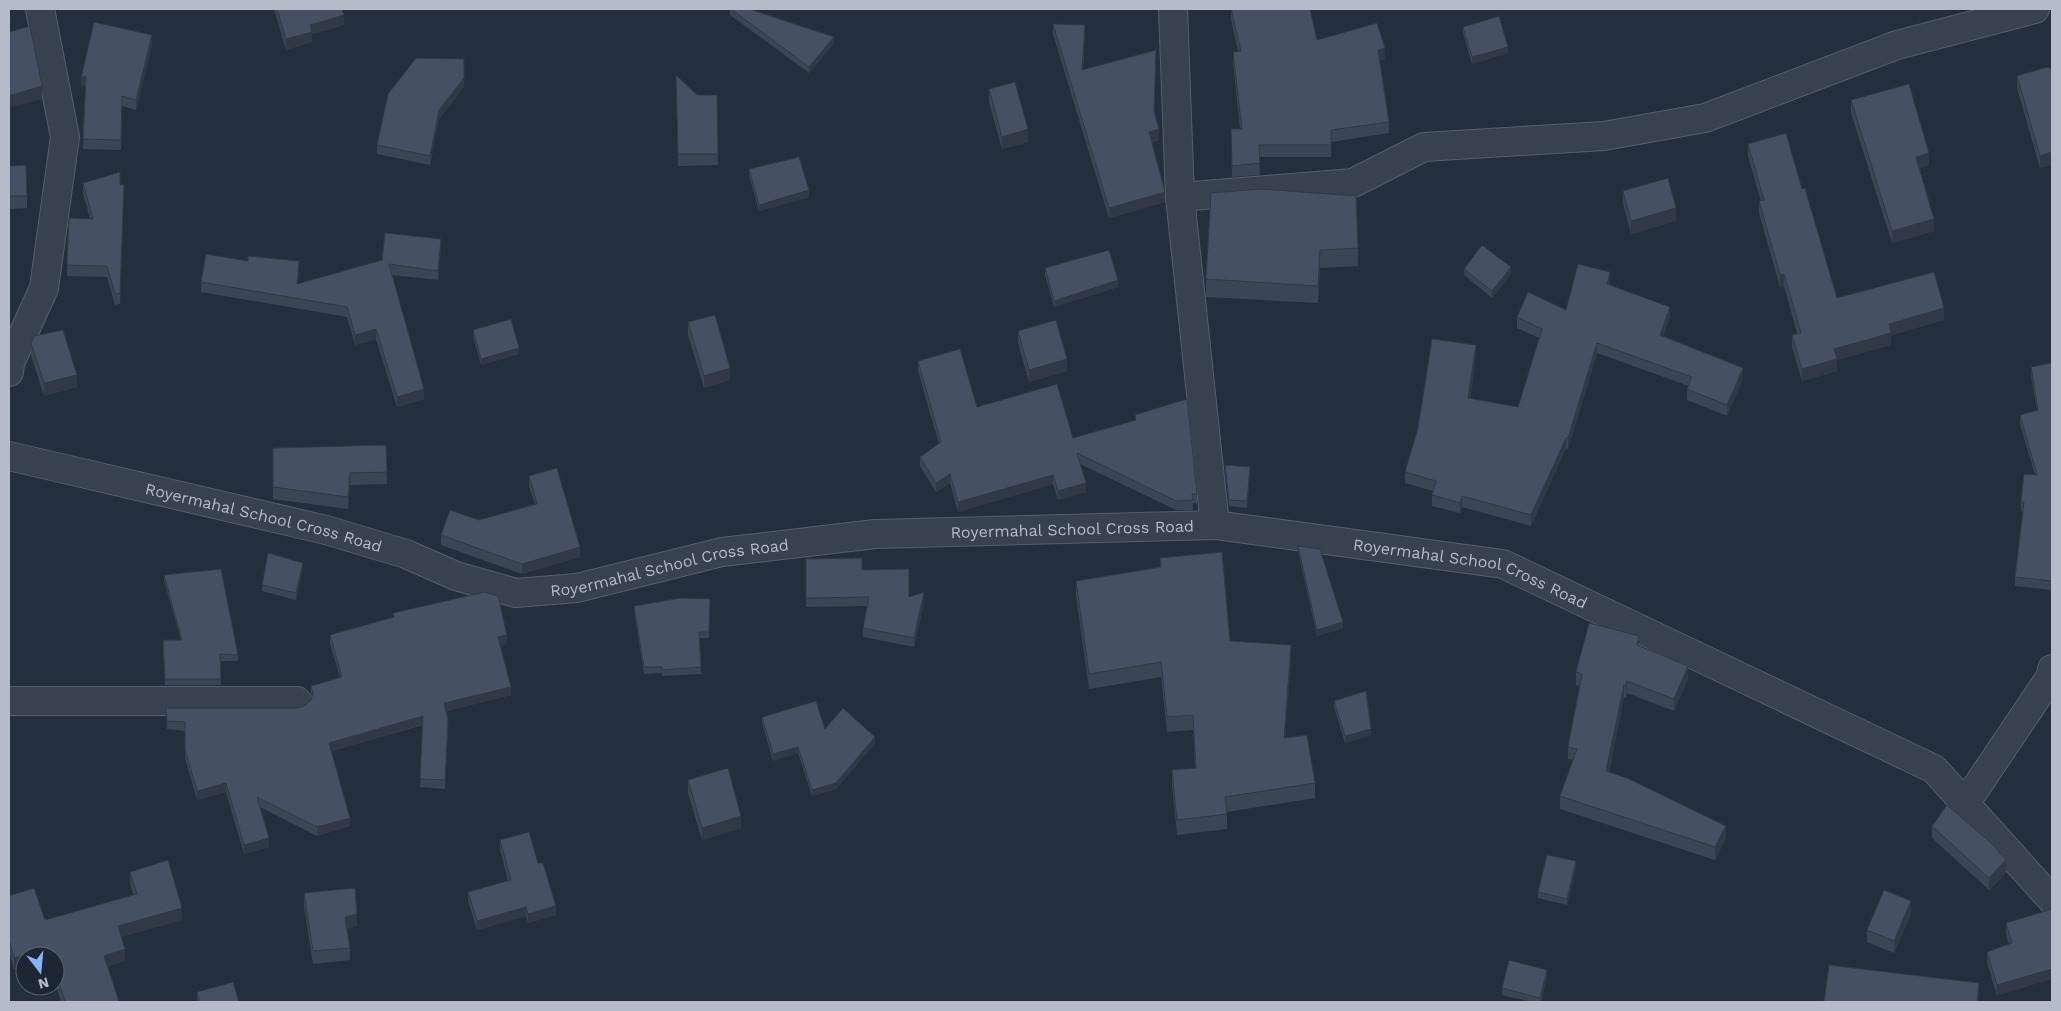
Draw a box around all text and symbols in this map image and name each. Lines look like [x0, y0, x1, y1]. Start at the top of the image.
street label: Royermahal School Cross Road [143, 479, 384, 556]
street label: Royermahal School Cross Road [950, 516, 1194, 541]
street label: Royermahal School Cross Road [1352, 534, 1590, 612]
street label: Royermahal School Cross Road [549, 535, 790, 600]
north arrow [15, 946, 65, 996]
text: N [36, 974, 51, 993]

